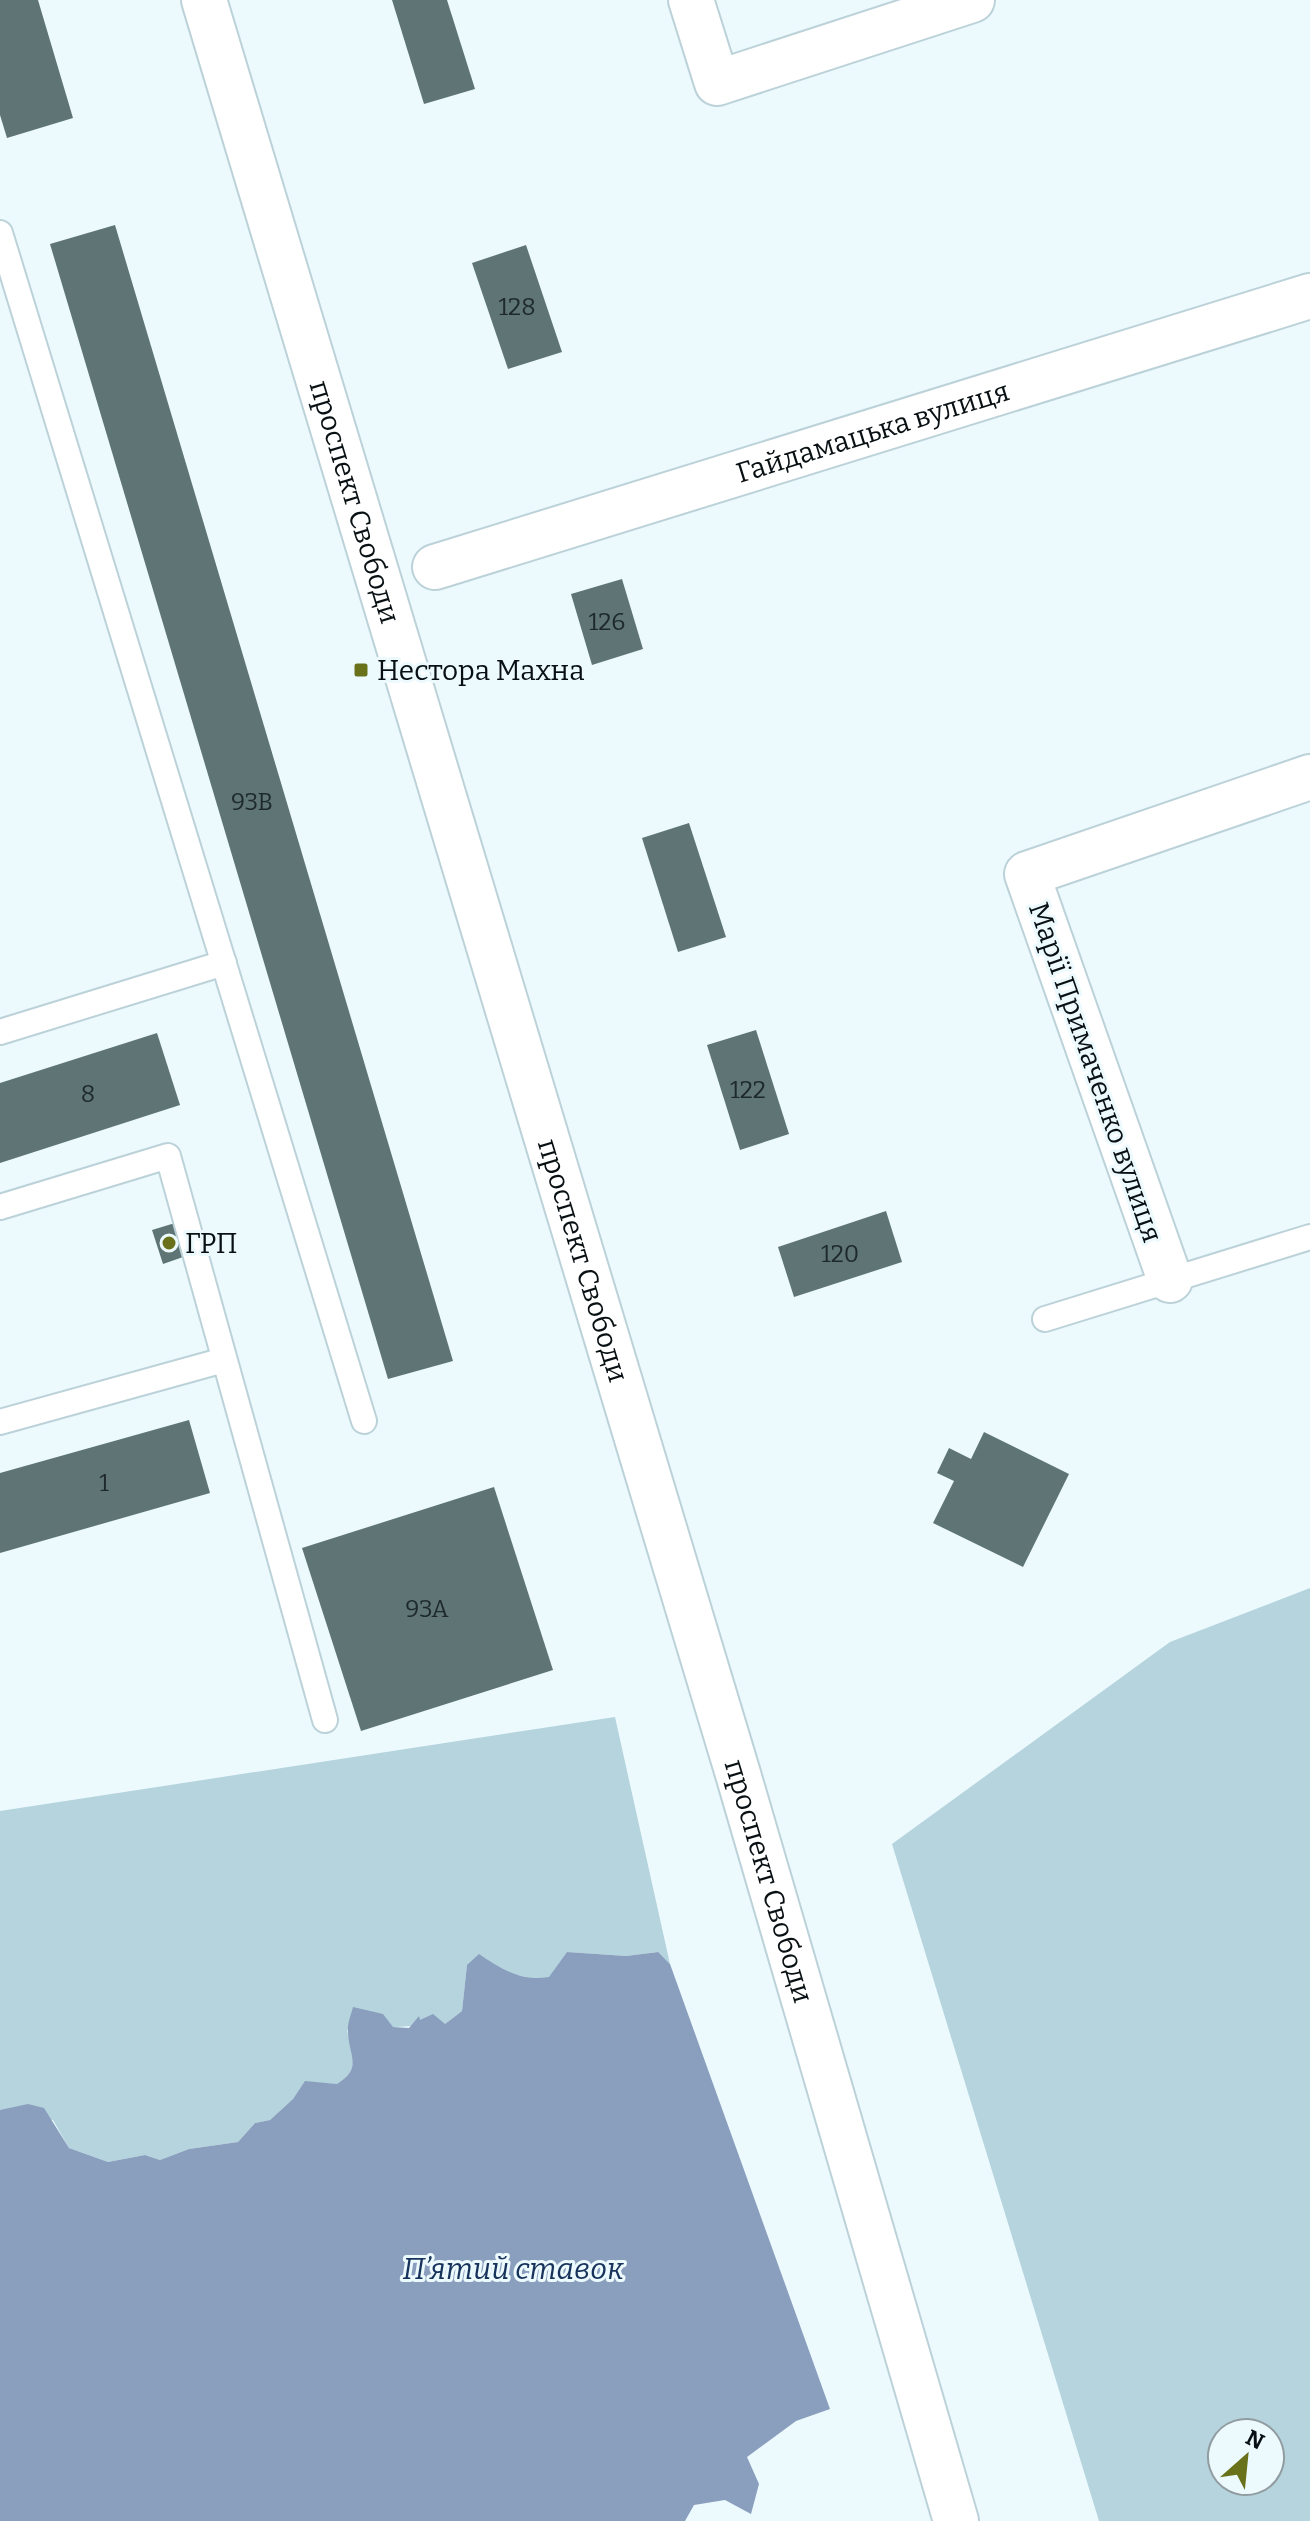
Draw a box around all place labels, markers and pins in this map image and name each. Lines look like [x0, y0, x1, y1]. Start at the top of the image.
place label: Нестора Махна [377, 654, 584, 687]
marker: Нестора Махна [352, 661, 370, 679]
place label: ГРП [185, 1227, 238, 1260]
marker: ГРП [160, 1234, 178, 1252]

